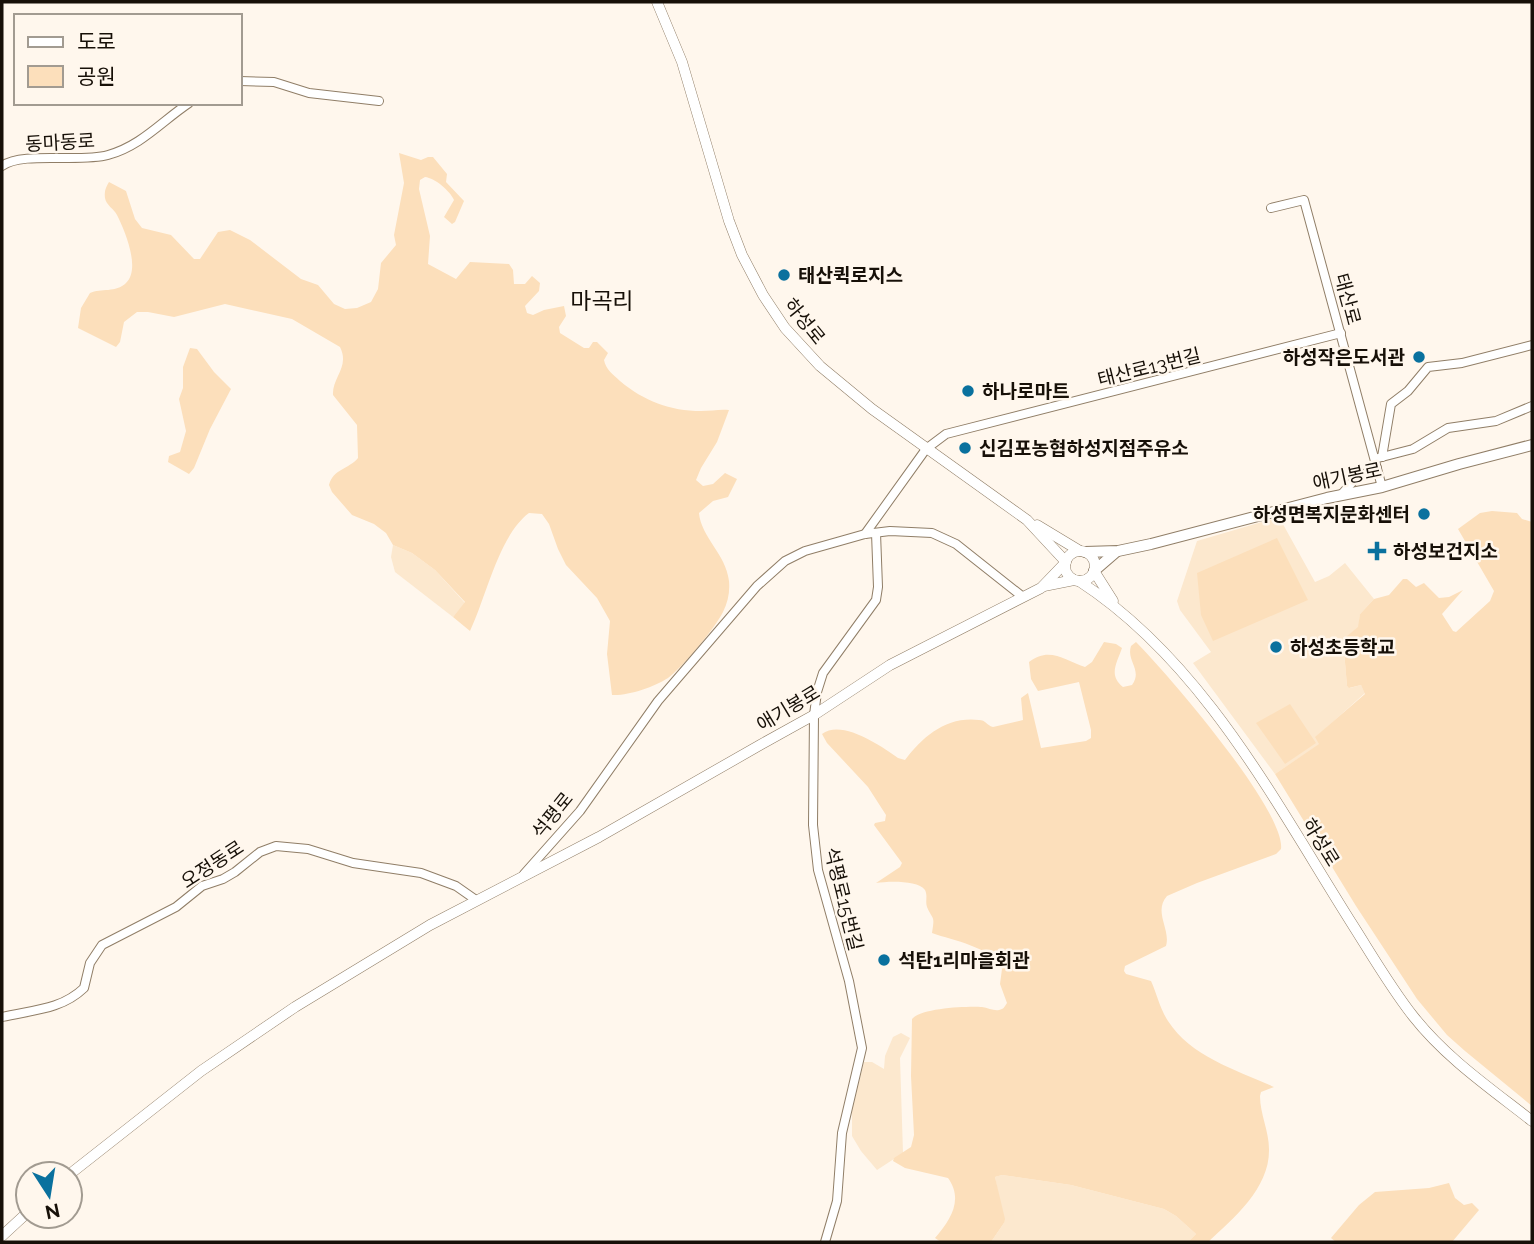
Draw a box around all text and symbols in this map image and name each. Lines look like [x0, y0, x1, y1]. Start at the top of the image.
legend [14, 14, 242, 105]
text: 도로 [77, 29, 116, 54]
text: 공원 [77, 64, 116, 89]
street label: 동마동로 [25, 129, 95, 155]
place label: 태산퀵로지스 [798, 264, 903, 286]
marker: 태산퀵로지스 [776, 267, 792, 283]
street label: 태산로 [1331, 271, 1365, 327]
district label: 마곡리 [570, 287, 634, 314]
street label: 하성로 [780, 294, 830, 348]
street label: 태산로13번길 [1095, 344, 1203, 390]
place label: 하성작은도서관 [1283, 346, 1406, 368]
marker: 하성작은도서관 [1411, 349, 1427, 365]
place label: 하나로마트 [982, 380, 1069, 402]
marker: 하나로마트 [960, 383, 976, 399]
place label: 신김포농협하성지점주유소 [979, 437, 1189, 459]
marker: 신김포농협하성지점주유소 [957, 440, 973, 456]
street label: 애기봉로 [1311, 458, 1383, 494]
place label: 하성면복지문화센터 [1253, 503, 1410, 525]
marker: 하성면복지문화센터 [1416, 506, 1432, 522]
place label: 하성보건지소 [1393, 540, 1498, 562]
marker: 하성보건지소 [1367, 541, 1387, 561]
place label: 하성초등학교 [1290, 636, 1395, 658]
marker: 하성초등학교 [1268, 639, 1284, 655]
street label: 애기봉로 [752, 681, 824, 735]
street label: 석평로 [527, 788, 577, 842]
street label: 하성로 [1298, 814, 1344, 870]
street label: 오정동로 [177, 836, 247, 892]
street label: 석평로15번길 [821, 845, 867, 953]
place label: 석탄1리마을회관 [898, 949, 1030, 971]
marker: 석탄1리마을회관 [876, 952, 892, 968]
north arrow [14, 1160, 84, 1230]
text: N [43, 1199, 62, 1224]

